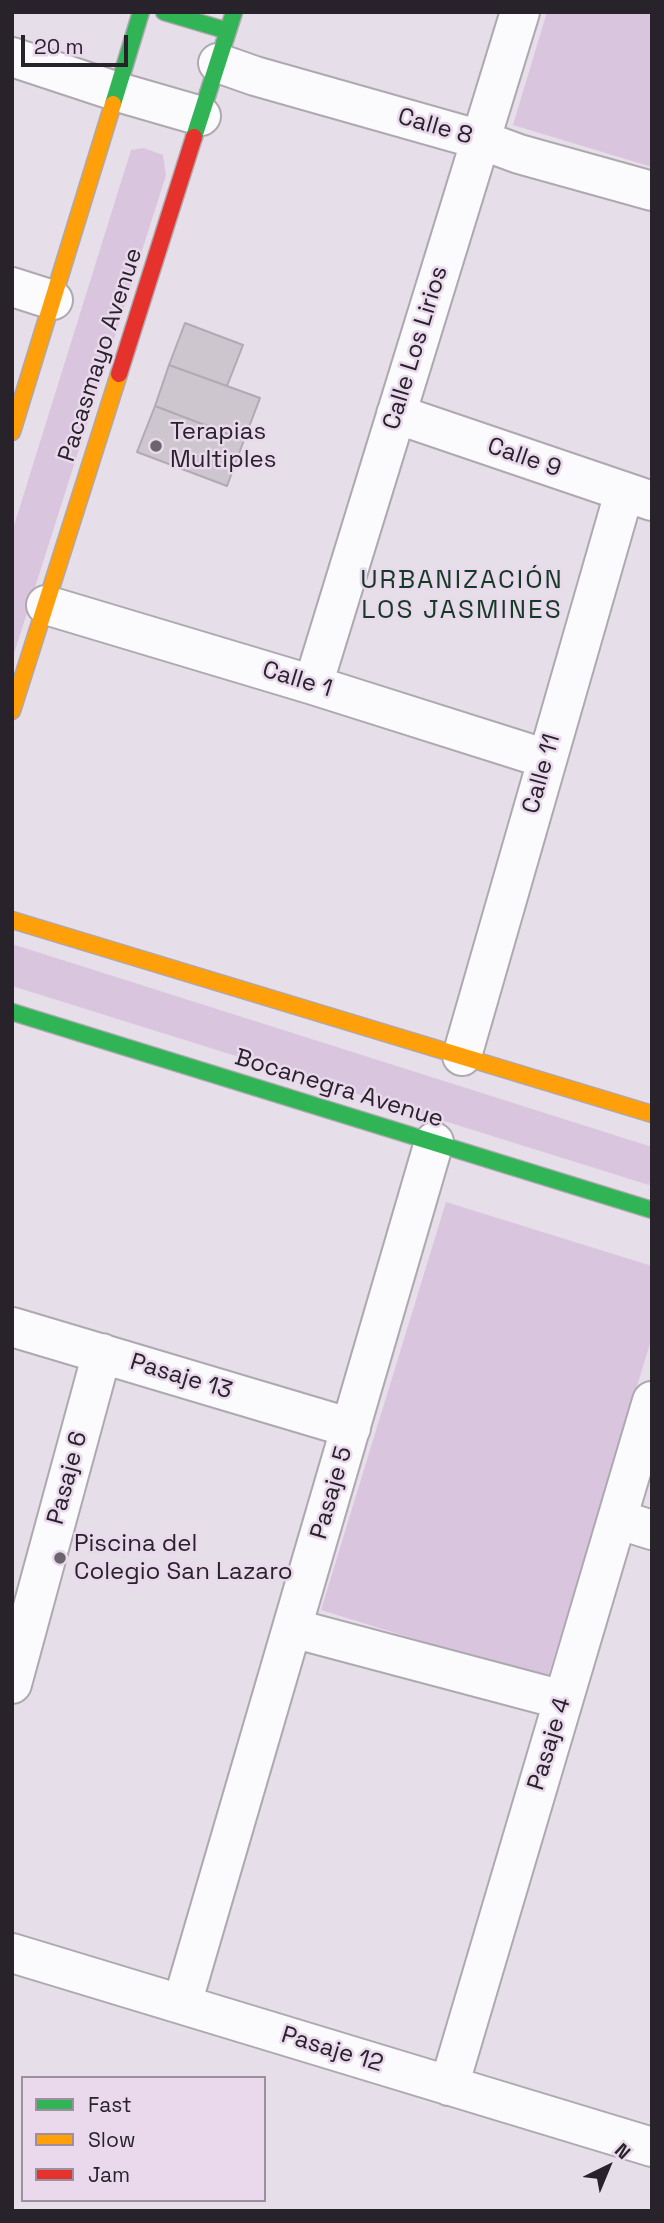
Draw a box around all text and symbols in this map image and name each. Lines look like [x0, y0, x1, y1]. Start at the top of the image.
scale bar [24, 21, 131, 65]
text: 20 m [34, 33, 84, 60]
street label: Calle 8 [394, 103, 476, 151]
street label: Pacasmayo Avenue [53, 245, 149, 465]
street label: Calle Los Lirios [377, 263, 455, 433]
place label: Terapias Multiples [170, 418, 276, 474]
street label: Calle 9 [483, 432, 565, 484]
marker: Terapias Multiples [148, 438, 164, 454]
district label: URBANIZACIÓN LOS JASMINES [362, 565, 562, 626]
street label: Calle 1 [259, 656, 335, 704]
street label: Calle 11 [517, 731, 567, 817]
street label: Bocanegra Avenue [231, 1044, 447, 1134]
street label: Pasaje 13 [127, 1348, 235, 1406]
street label: Pasaje 6 [42, 1428, 94, 1528]
street label: Pasaje 5 [305, 1443, 359, 1543]
place label: Piscina del Colegio San Lazaro [74, 1530, 293, 1586]
marker: Piscina del Colegio San Lazaro [52, 1550, 68, 1566]
street label: Pasaje 4 [522, 1694, 578, 1794]
street label: Pasaje 12 [278, 2021, 386, 2079]
legend [21, 2076, 266, 2202]
text: Fast [88, 2091, 132, 2118]
text: Slow [88, 2126, 136, 2153]
north arrow [573, 2132, 643, 2202]
text: N [609, 2138, 636, 2165]
text: Jam [88, 2161, 130, 2188]

